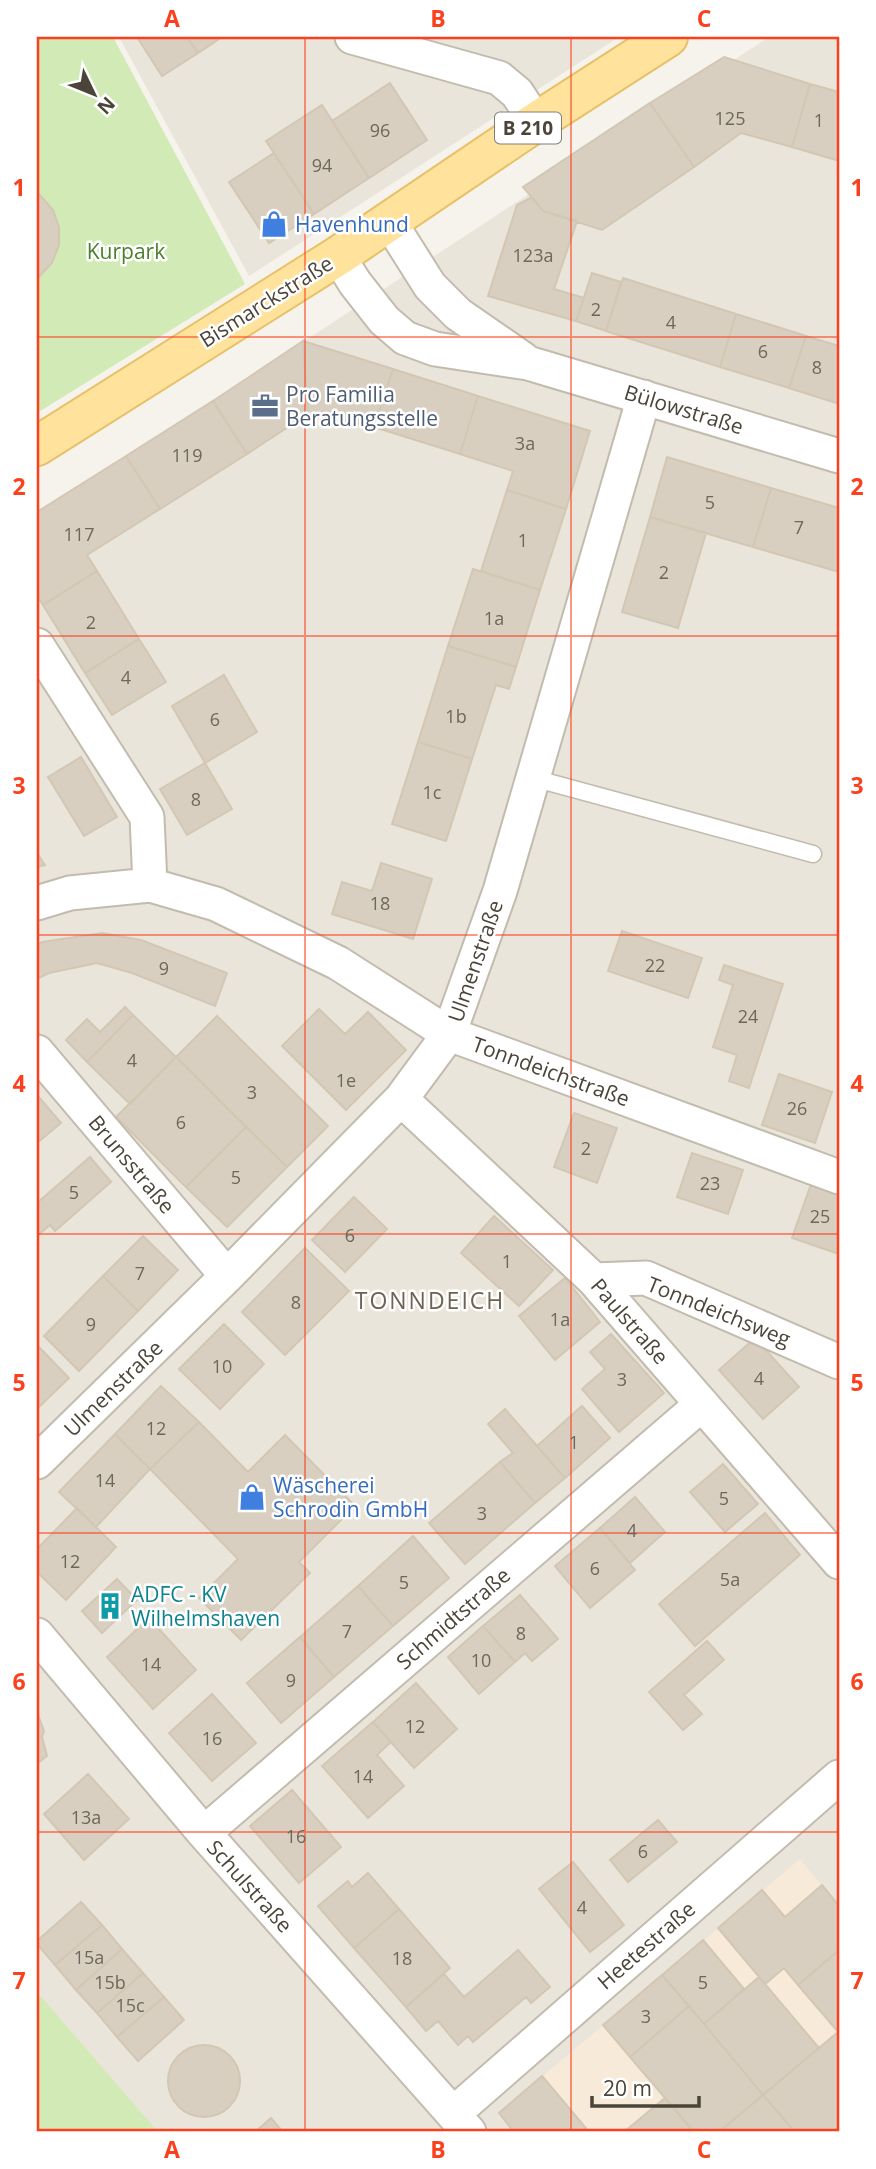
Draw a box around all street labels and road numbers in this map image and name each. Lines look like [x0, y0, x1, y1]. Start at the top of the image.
road number: B 210 [495, 112, 561, 144]
street label: Bismarckstraße [194, 249, 338, 353]
street label: Bülowstraße [621, 378, 747, 440]
street label: Ulmenstraße [441, 896, 509, 1026]
street label: Tonndeichstraße [468, 1030, 634, 1112]
street label: Brunsstraße [83, 1109, 181, 1219]
street label: Tonndeichsweg [643, 1269, 795, 1353]
street label: Paulstraße [585, 1272, 675, 1370]
street label: Ulmenstraße [57, 1334, 169, 1442]
street label: Schmidtstraße [390, 1561, 516, 1675]
street label: Schulstraße [201, 1834, 299, 1938]
street label: Heetestraße [591, 1895, 701, 1995]

